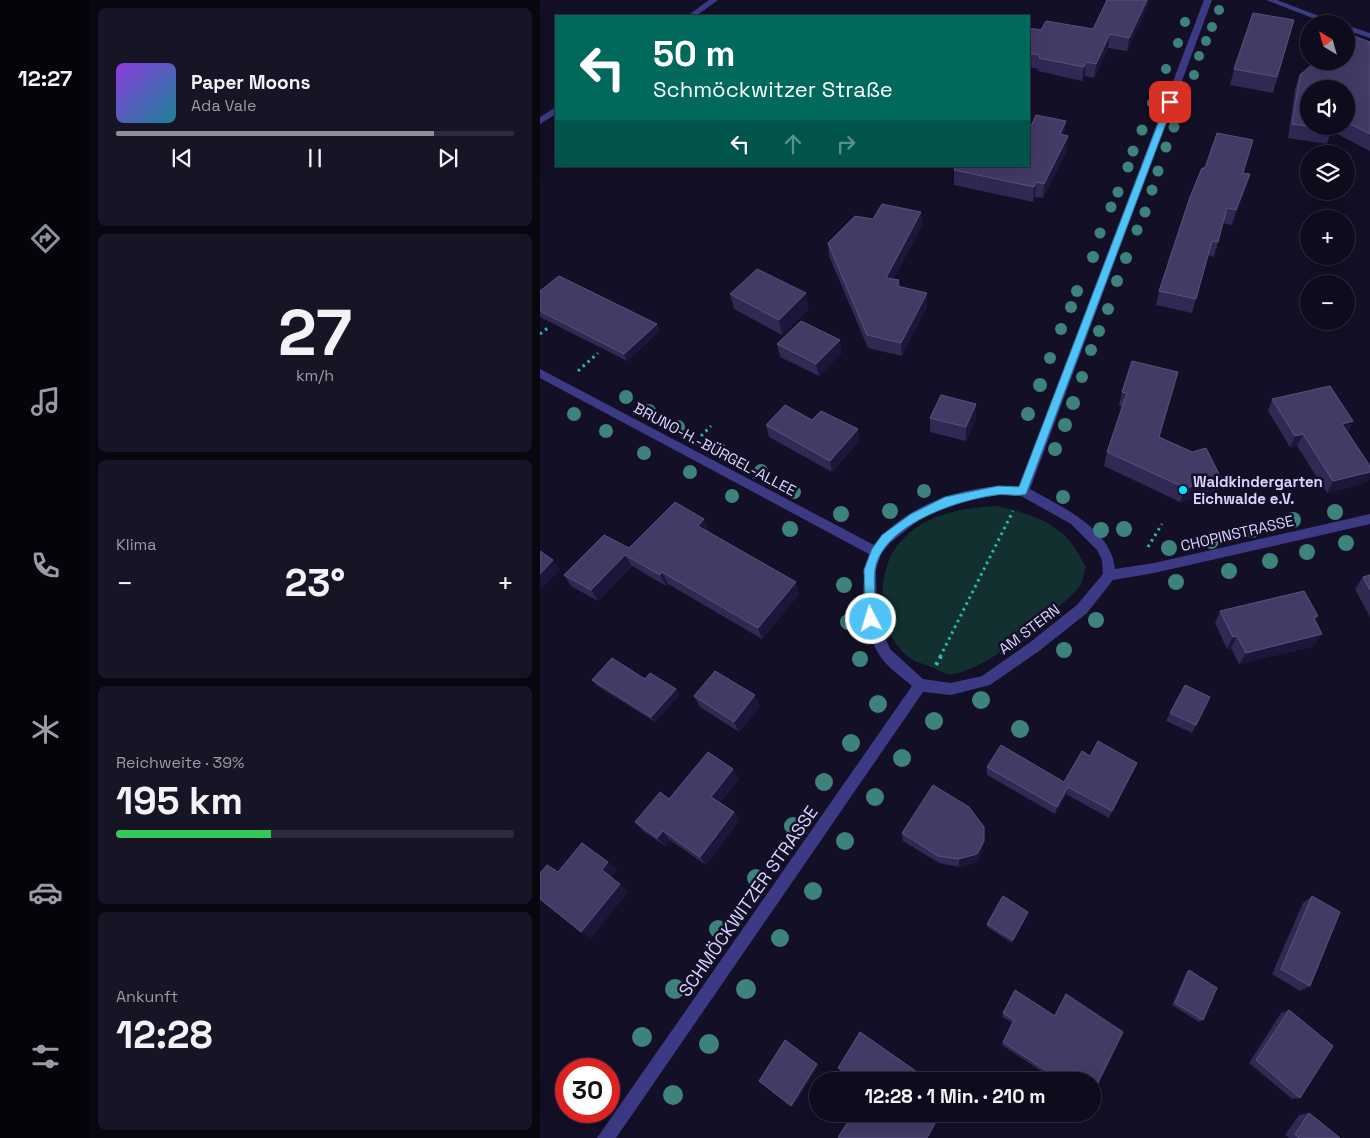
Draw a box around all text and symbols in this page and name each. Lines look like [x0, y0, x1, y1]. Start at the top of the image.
north arrow [1300, 15, 1355, 70]
map controls [1300, 15, 1355, 330]
text: 50 m [653, 32, 735, 76]
icon: left [570, 35, 635, 100]
text: 12:27 [18, 64, 72, 92]
text: Paper Moons [191, 70, 310, 95]
text: Schmöckwitzer Straße [653, 75, 893, 103]
button: sound [1300, 80, 1355, 135]
pin [1149, 81, 1191, 123]
icon: arrive [1156, 88, 1184, 116]
text: Ada Vale [191, 95, 256, 116]
icon: left [726, 130, 754, 158]
icon: ahead [779, 130, 807, 158]
icon: right [832, 130, 860, 158]
icon: previous [168, 144, 196, 172]
icon: pause [301, 144, 329, 172]
icon: next [434, 144, 462, 172]
button: layers [1300, 145, 1355, 200]
button: + [1300, 210, 1355, 265]
icon: directions [28, 221, 63, 256]
button: − [1300, 275, 1355, 330]
text: 27 [278, 291, 352, 374]
text: km/h [296, 365, 334, 386]
icon: music [28, 384, 63, 419]
street label: BRUNO-H.-BÜRGEL-ALLEE [631, 398, 799, 500]
place label: Waldkindergarten Eichwalde e.V. [1193, 472, 1323, 508]
marker: Waldkindergarten Eichwalde e.V. [1177, 484, 1189, 496]
street label: CHOPINSTRASSE [1179, 511, 1295, 555]
text: Klima [116, 534, 157, 555]
icon: phone [28, 548, 63, 583]
text: 23° [285, 559, 345, 607]
text: − [116, 565, 133, 601]
text: + [497, 565, 514, 601]
position arrow [844, 592, 896, 644]
street label: AM STERN [995, 600, 1063, 658]
icon: climate [28, 712, 63, 747]
text: Reichweite · 39% [116, 752, 244, 773]
text: 195 km [116, 777, 243, 825]
street label: SCHMÖCKWITZER STRASSE [673, 801, 823, 1001]
icon: car [28, 875, 63, 910]
text: Ankunft [116, 986, 178, 1007]
text: 12:28 [116, 1011, 212, 1059]
icon: filters [28, 1039, 63, 1074]
speed limit sign: 30 [555, 1058, 620, 1123]
text: 12:28 · 1 Min. · 210 m [864, 1084, 1046, 1109]

